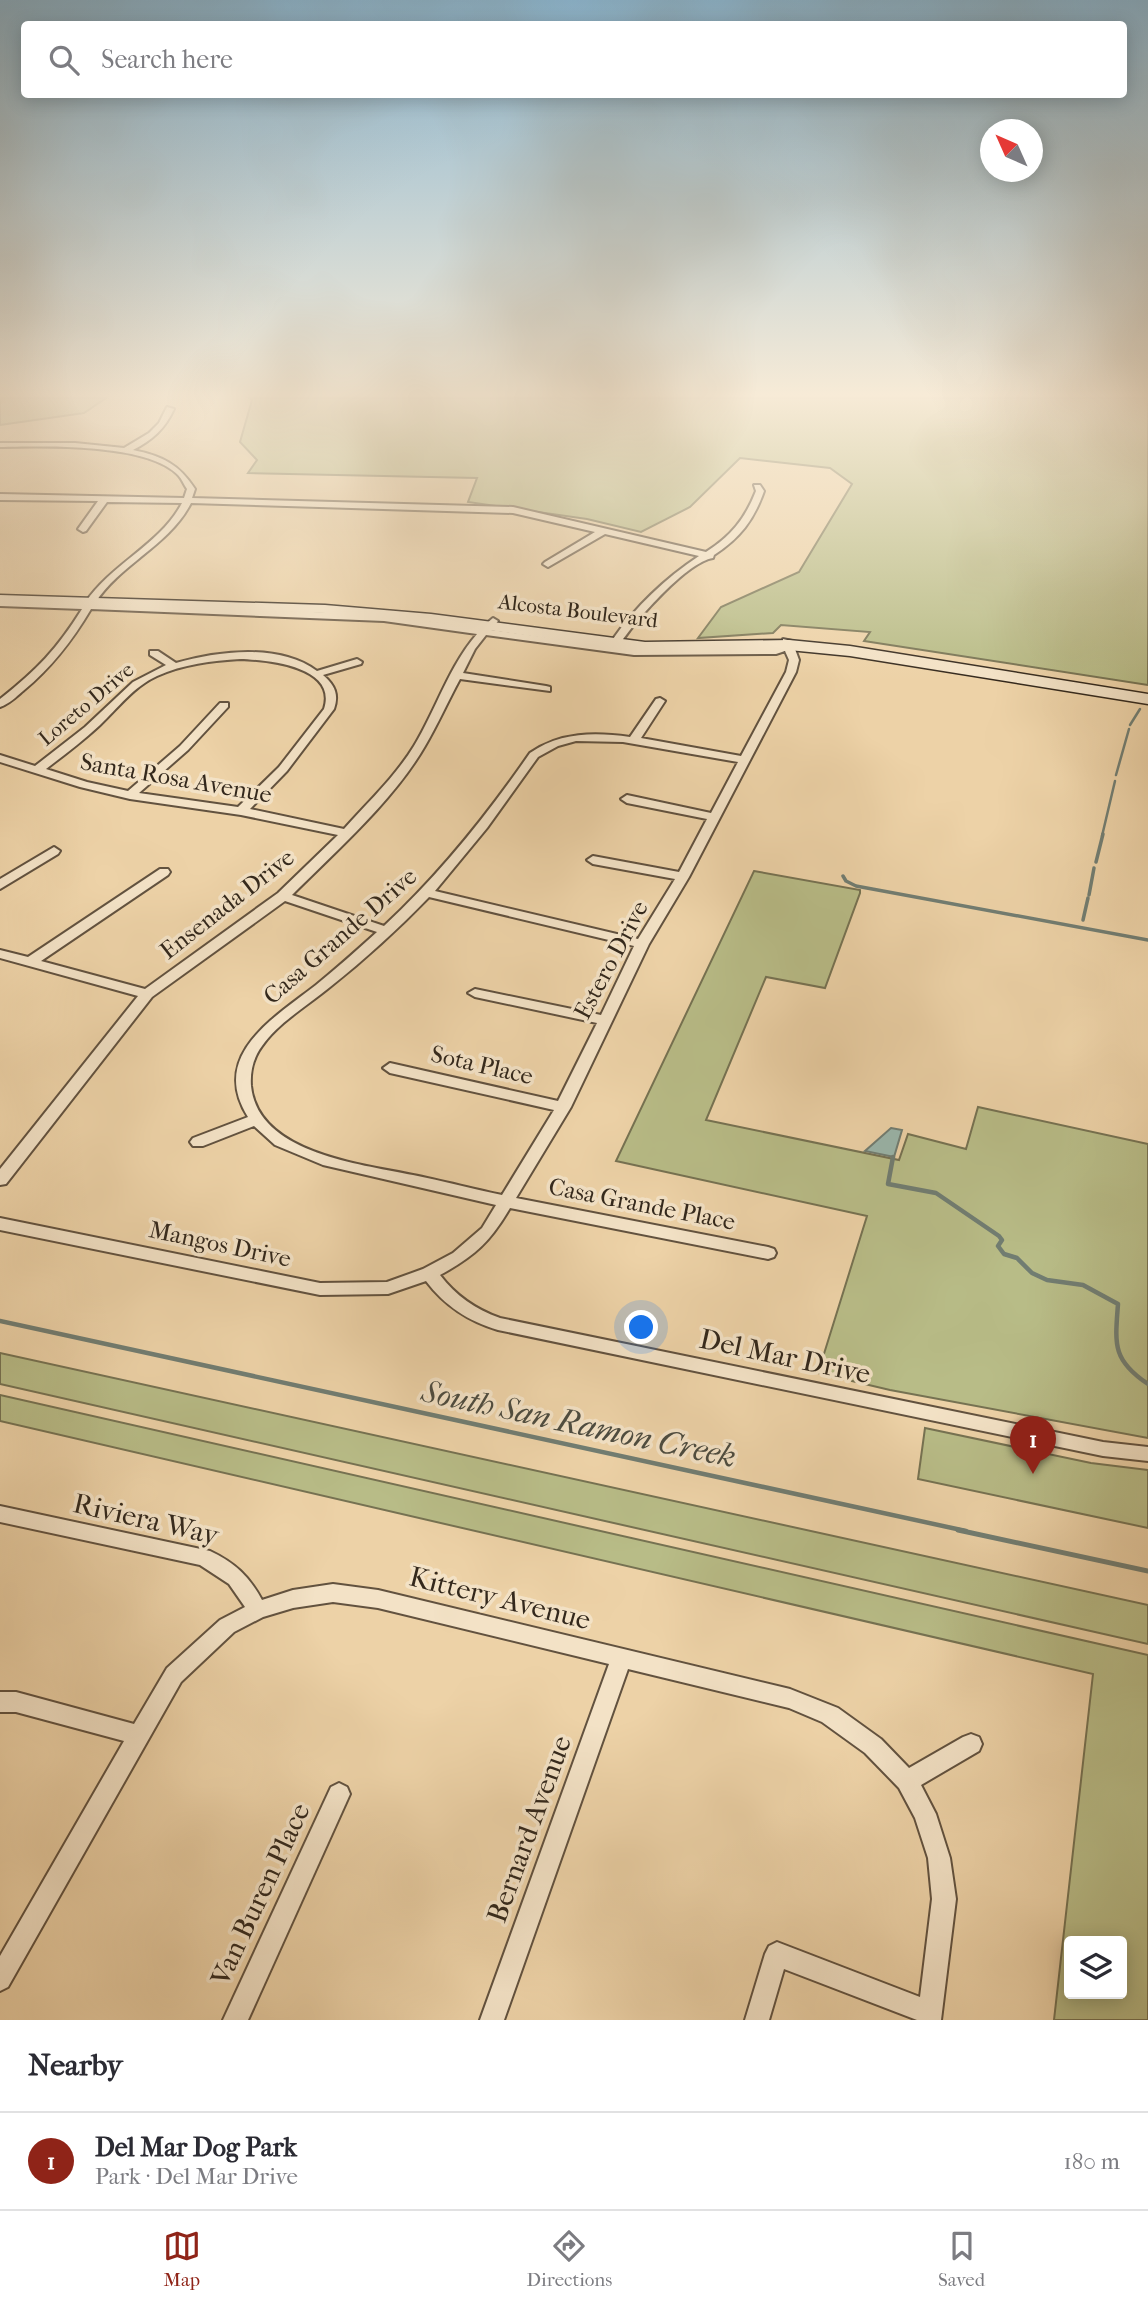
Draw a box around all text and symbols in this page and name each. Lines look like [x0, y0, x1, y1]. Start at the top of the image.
search box [21, 21, 1127, 98]
icon: search [45, 41, 83, 79]
text: Search here [101, 44, 233, 75]
north arrow [980, 119, 1043, 182]
street label: Alcosta Boulevard [496, 589, 660, 633]
street label: Loreto Drive [34, 657, 138, 751]
street label: Santa Rosa Avenue [78, 747, 274, 809]
street label: Ensenada Drive [154, 843, 300, 965]
street label: Casa Grande Drive [258, 862, 422, 1010]
street label: Estero Drive [568, 896, 654, 1024]
street label: Sota Place [428, 1040, 536, 1090]
street label: Casa Grande Place [546, 1172, 738, 1236]
street label: Mangos Drive [146, 1215, 294, 1273]
your location [624, 1310, 658, 1344]
street label: Del Mar Drive [697, 1322, 874, 1390]
water label: South San Ramon Creek [417, 1372, 740, 1475]
pin: 1 [1010, 1416, 1056, 1474]
street label: Riviera Way [70, 1486, 223, 1552]
street label: Kittery Avenue [406, 1560, 594, 1636]
street label: Bernard Avenue [480, 1731, 578, 1927]
street label: Van Buren Place [203, 1797, 317, 1991]
map controls [1064, 1936, 1127, 1999]
button: layers [1064, 1936, 1127, 1999]
text: Nearby [28, 2048, 123, 2083]
text: Del Mar Dog Park [95, 2132, 297, 2163]
text: 1 [47, 2148, 55, 2175]
text: 180 m [1063, 2148, 1120, 2175]
text: Park · Del Mar Drive [95, 2163, 298, 2190]
tab: Map [163, 2227, 201, 2291]
tab: Directions [527, 2227, 612, 2291]
tab: Saved [938, 2227, 985, 2291]

